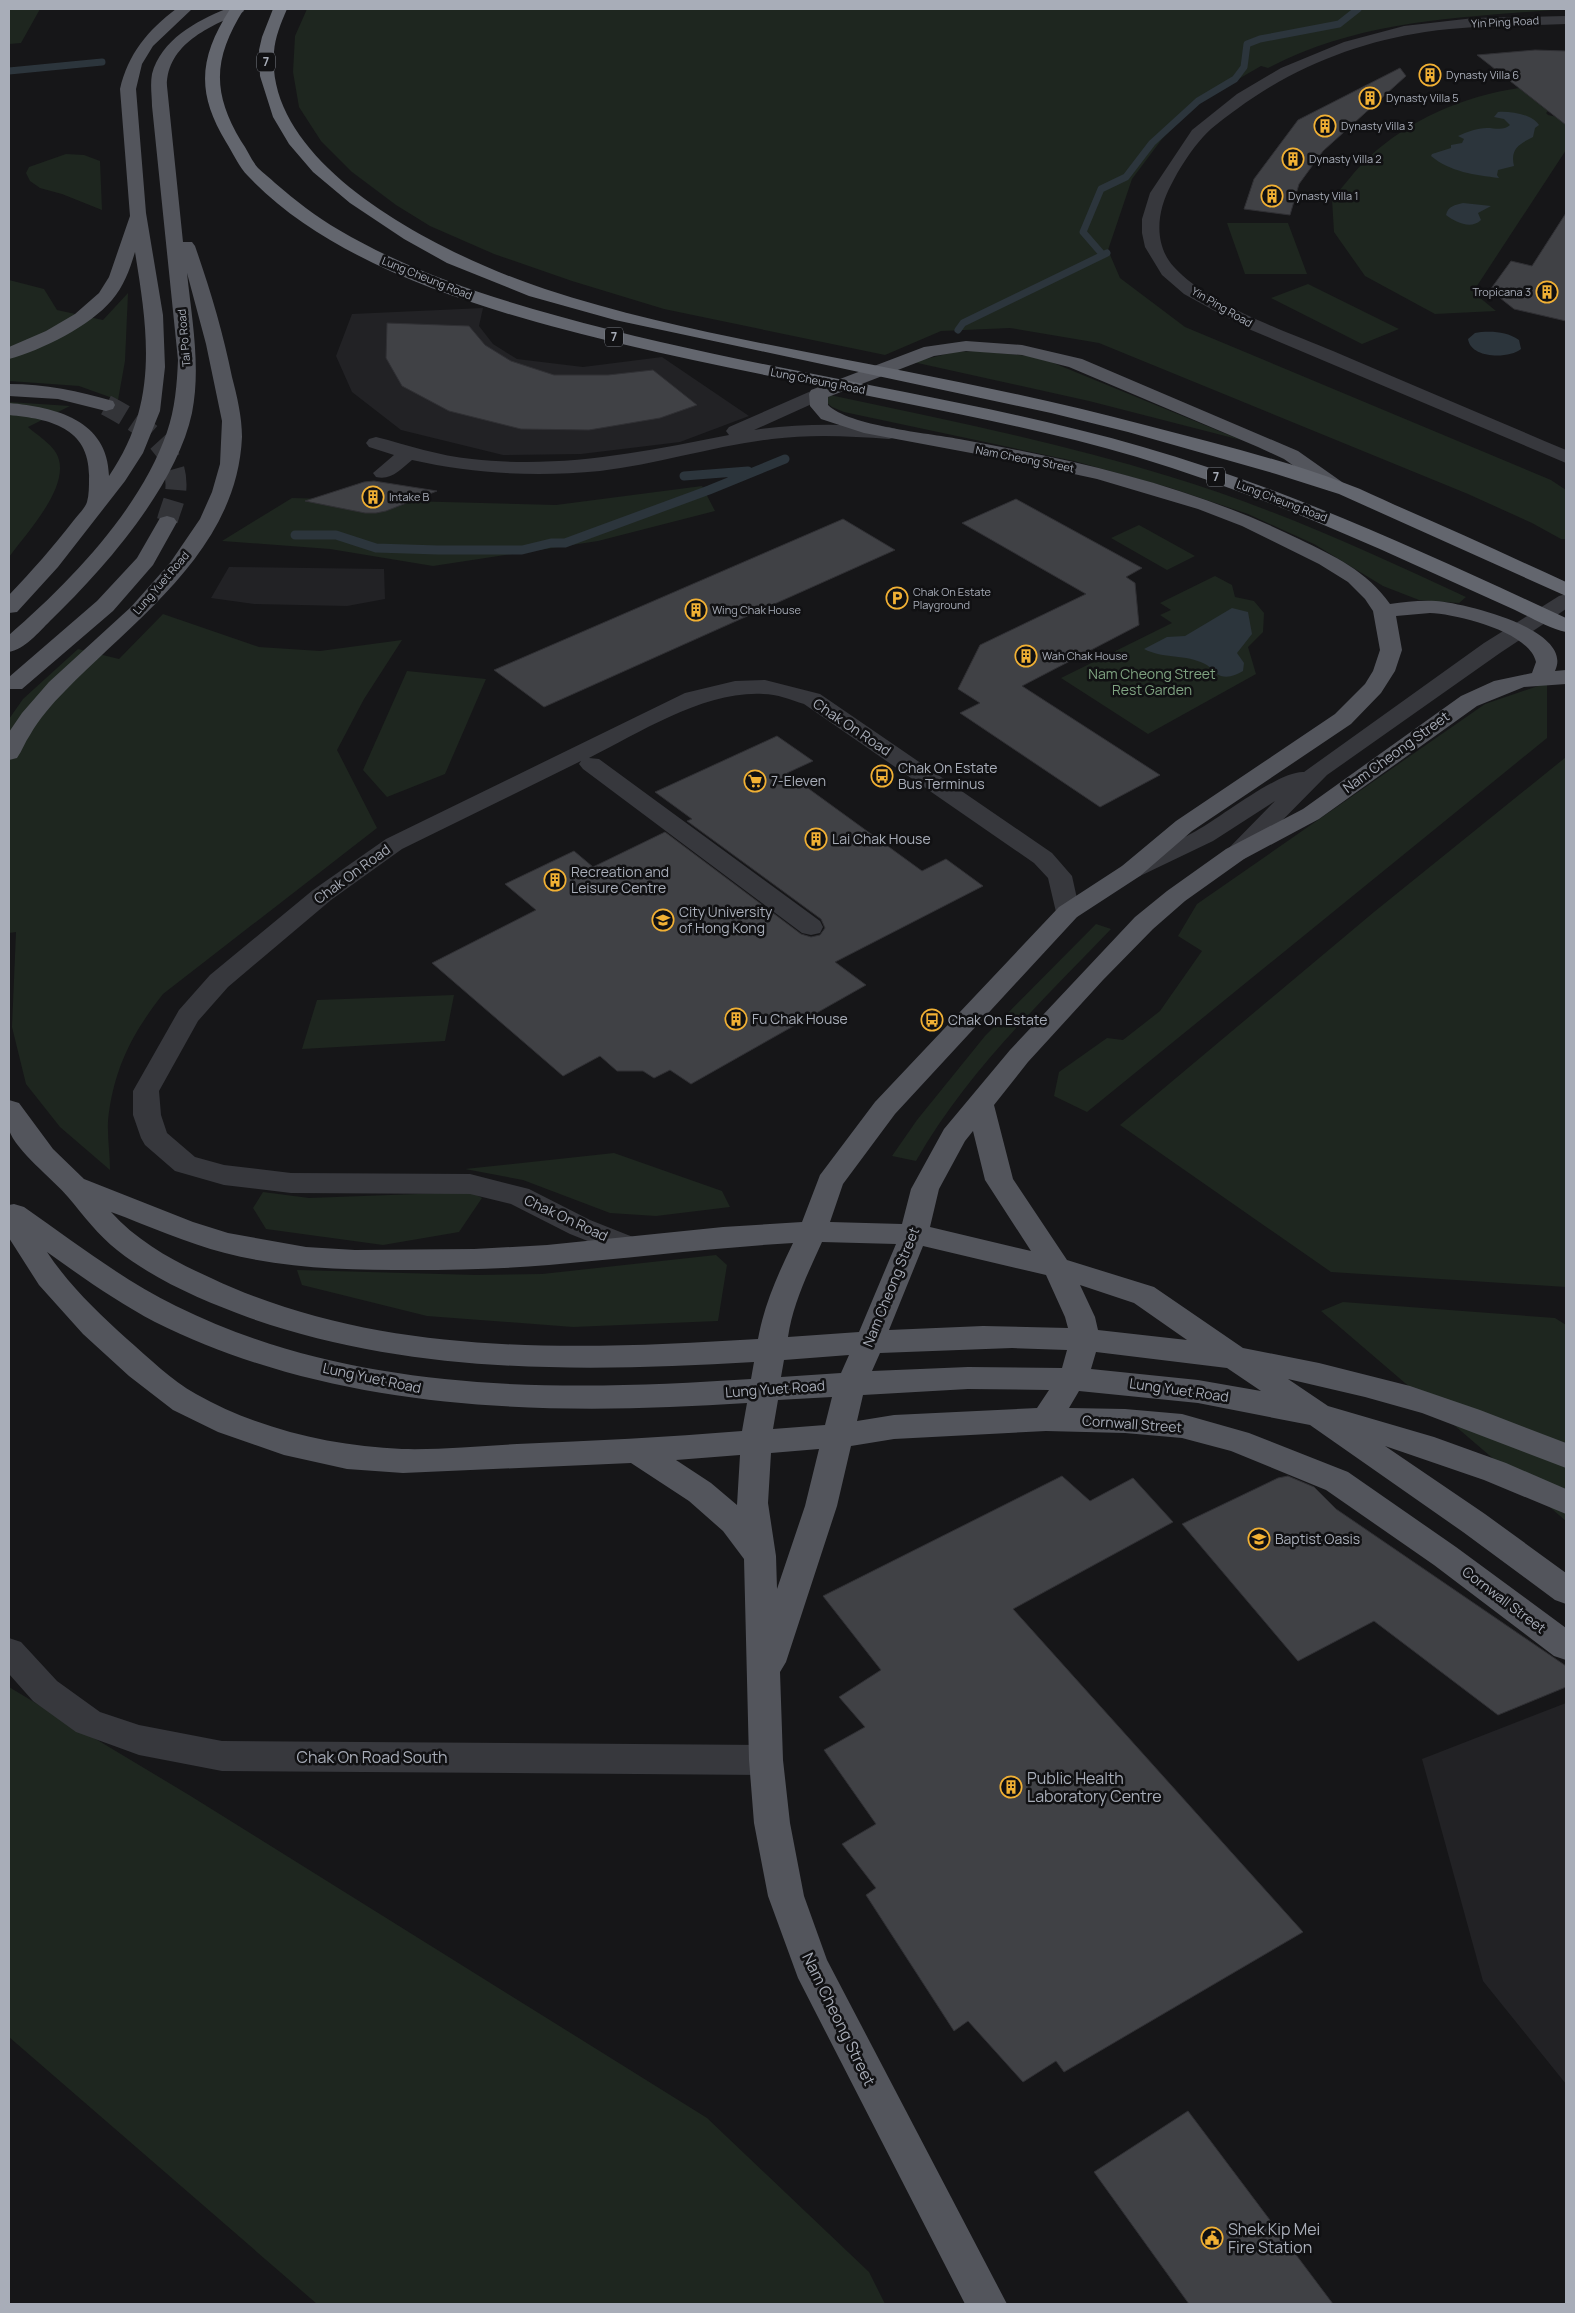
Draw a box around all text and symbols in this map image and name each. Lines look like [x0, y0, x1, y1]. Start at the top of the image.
street label: Yin Ping Road [1471, 12, 1539, 31]
road number: 7 [257, 52, 275, 72]
building icon: Dynasty Villa 6 [1418, 63, 1442, 87]
place label: Dynasty Villa 6 [1446, 67, 1519, 82]
building icon: Dynasty Villa 5 [1358, 86, 1382, 110]
place label: Dynasty Villa 5 [1386, 90, 1459, 105]
building icon: Dynasty Villa 3 [1313, 114, 1337, 138]
place label: Dynasty Villa 3 [1341, 118, 1413, 133]
building icon: Dynasty Villa 2 [1281, 147, 1305, 171]
place label: Dynasty Villa 2 [1309, 151, 1382, 166]
building icon: Dynasty Villa 1 [1260, 184, 1284, 208]
place label: Dynasty Villa 1 [1288, 188, 1359, 203]
street label: Lung Cheung Road [380, 253, 475, 302]
building icon: Tropicana 3 [1535, 280, 1559, 304]
street label: Yin Ping Road [1189, 283, 1255, 330]
place label: Tropicana 3 [1472, 284, 1531, 299]
street label: Tai Po Road [174, 308, 194, 368]
road number: 7 [605, 328, 623, 347]
street label: Lung Cheung Road [770, 364, 867, 397]
street label: Nam Cheong Street [975, 442, 1076, 475]
road number: 7 [1207, 468, 1225, 487]
street label: Lung Cheung Road [1235, 476, 1330, 525]
building icon: Intake B [361, 485, 385, 509]
place label: Intake B [389, 489, 430, 504]
street label: Lung Yuet Road [129, 548, 192, 617]
place label: Chak On Estate Playground [913, 584, 992, 612]
parking icon: Chak On Estate Playground [885, 586, 909, 610]
building icon: Wing Chak House [684, 598, 708, 622]
place label: Wing Chak House [712, 602, 801, 617]
building icon: Wah Chak House [1014, 644, 1038, 668]
place label: Wah Chak House [1042, 648, 1128, 663]
park label: Nam Cheong Street Rest Garden [1088, 664, 1216, 699]
street label: Chak On Road [810, 693, 895, 760]
street label: Nam Cheong Street [1339, 706, 1453, 797]
place label: Chak On Estate Bus Terminus [898, 758, 997, 793]
bus stop icon: Chak On Estate Bus Terminus [870, 764, 894, 788]
supermarket icon: 7-Eleven [743, 769, 767, 793]
place label: 7-Eleven [771, 771, 826, 790]
building icon: Lai Chak House [804, 827, 828, 851]
place label: Lai Chak House [832, 829, 931, 848]
street label: Chak On Road [310, 839, 394, 908]
place label: Recreation and Leisure Centre [571, 862, 669, 897]
building icon: Recreation and Leisure Centre [543, 868, 567, 892]
place label: City University of Hong Kong [679, 902, 773, 937]
school or university icon: City University of Hong Kong [651, 908, 675, 932]
building icon: Fu Chak House [724, 1007, 748, 1031]
bus stop icon: Chak On Estate [920, 1008, 944, 1032]
place label: Fu Chak House [752, 1009, 848, 1028]
place label: Chak On Estate [948, 1010, 1047, 1029]
street label: Chak On Road [521, 1190, 611, 1245]
street label: Nam Cheong Street [858, 1224, 923, 1349]
street label: Lung Yuet Road [321, 1358, 423, 1397]
street label: Lung Yuet Road [1128, 1373, 1230, 1406]
street label: Lung Yuet Road [724, 1376, 826, 1401]
street label: Cornwall Street [1081, 1411, 1183, 1437]
school or university icon: Baptist Oasis [1247, 1527, 1271, 1551]
place label: Baptist Oasis [1275, 1529, 1360, 1548]
street label: Cornwall Street [1459, 1562, 1550, 1638]
street label: Chak On Road South [296, 1746, 448, 1768]
place label: Public Health Laboratory Centre [1027, 1767, 1162, 1807]
building icon: Public Health Laboratory Centre [999, 1775, 1023, 1799]
street label: Nam Cheong Street [797, 1949, 881, 2089]
place label: Shek Kip Mei Fire Station [1228, 2218, 1320, 2258]
public building icon: Shek Kip Mei Fire Station [1200, 2226, 1224, 2250]

